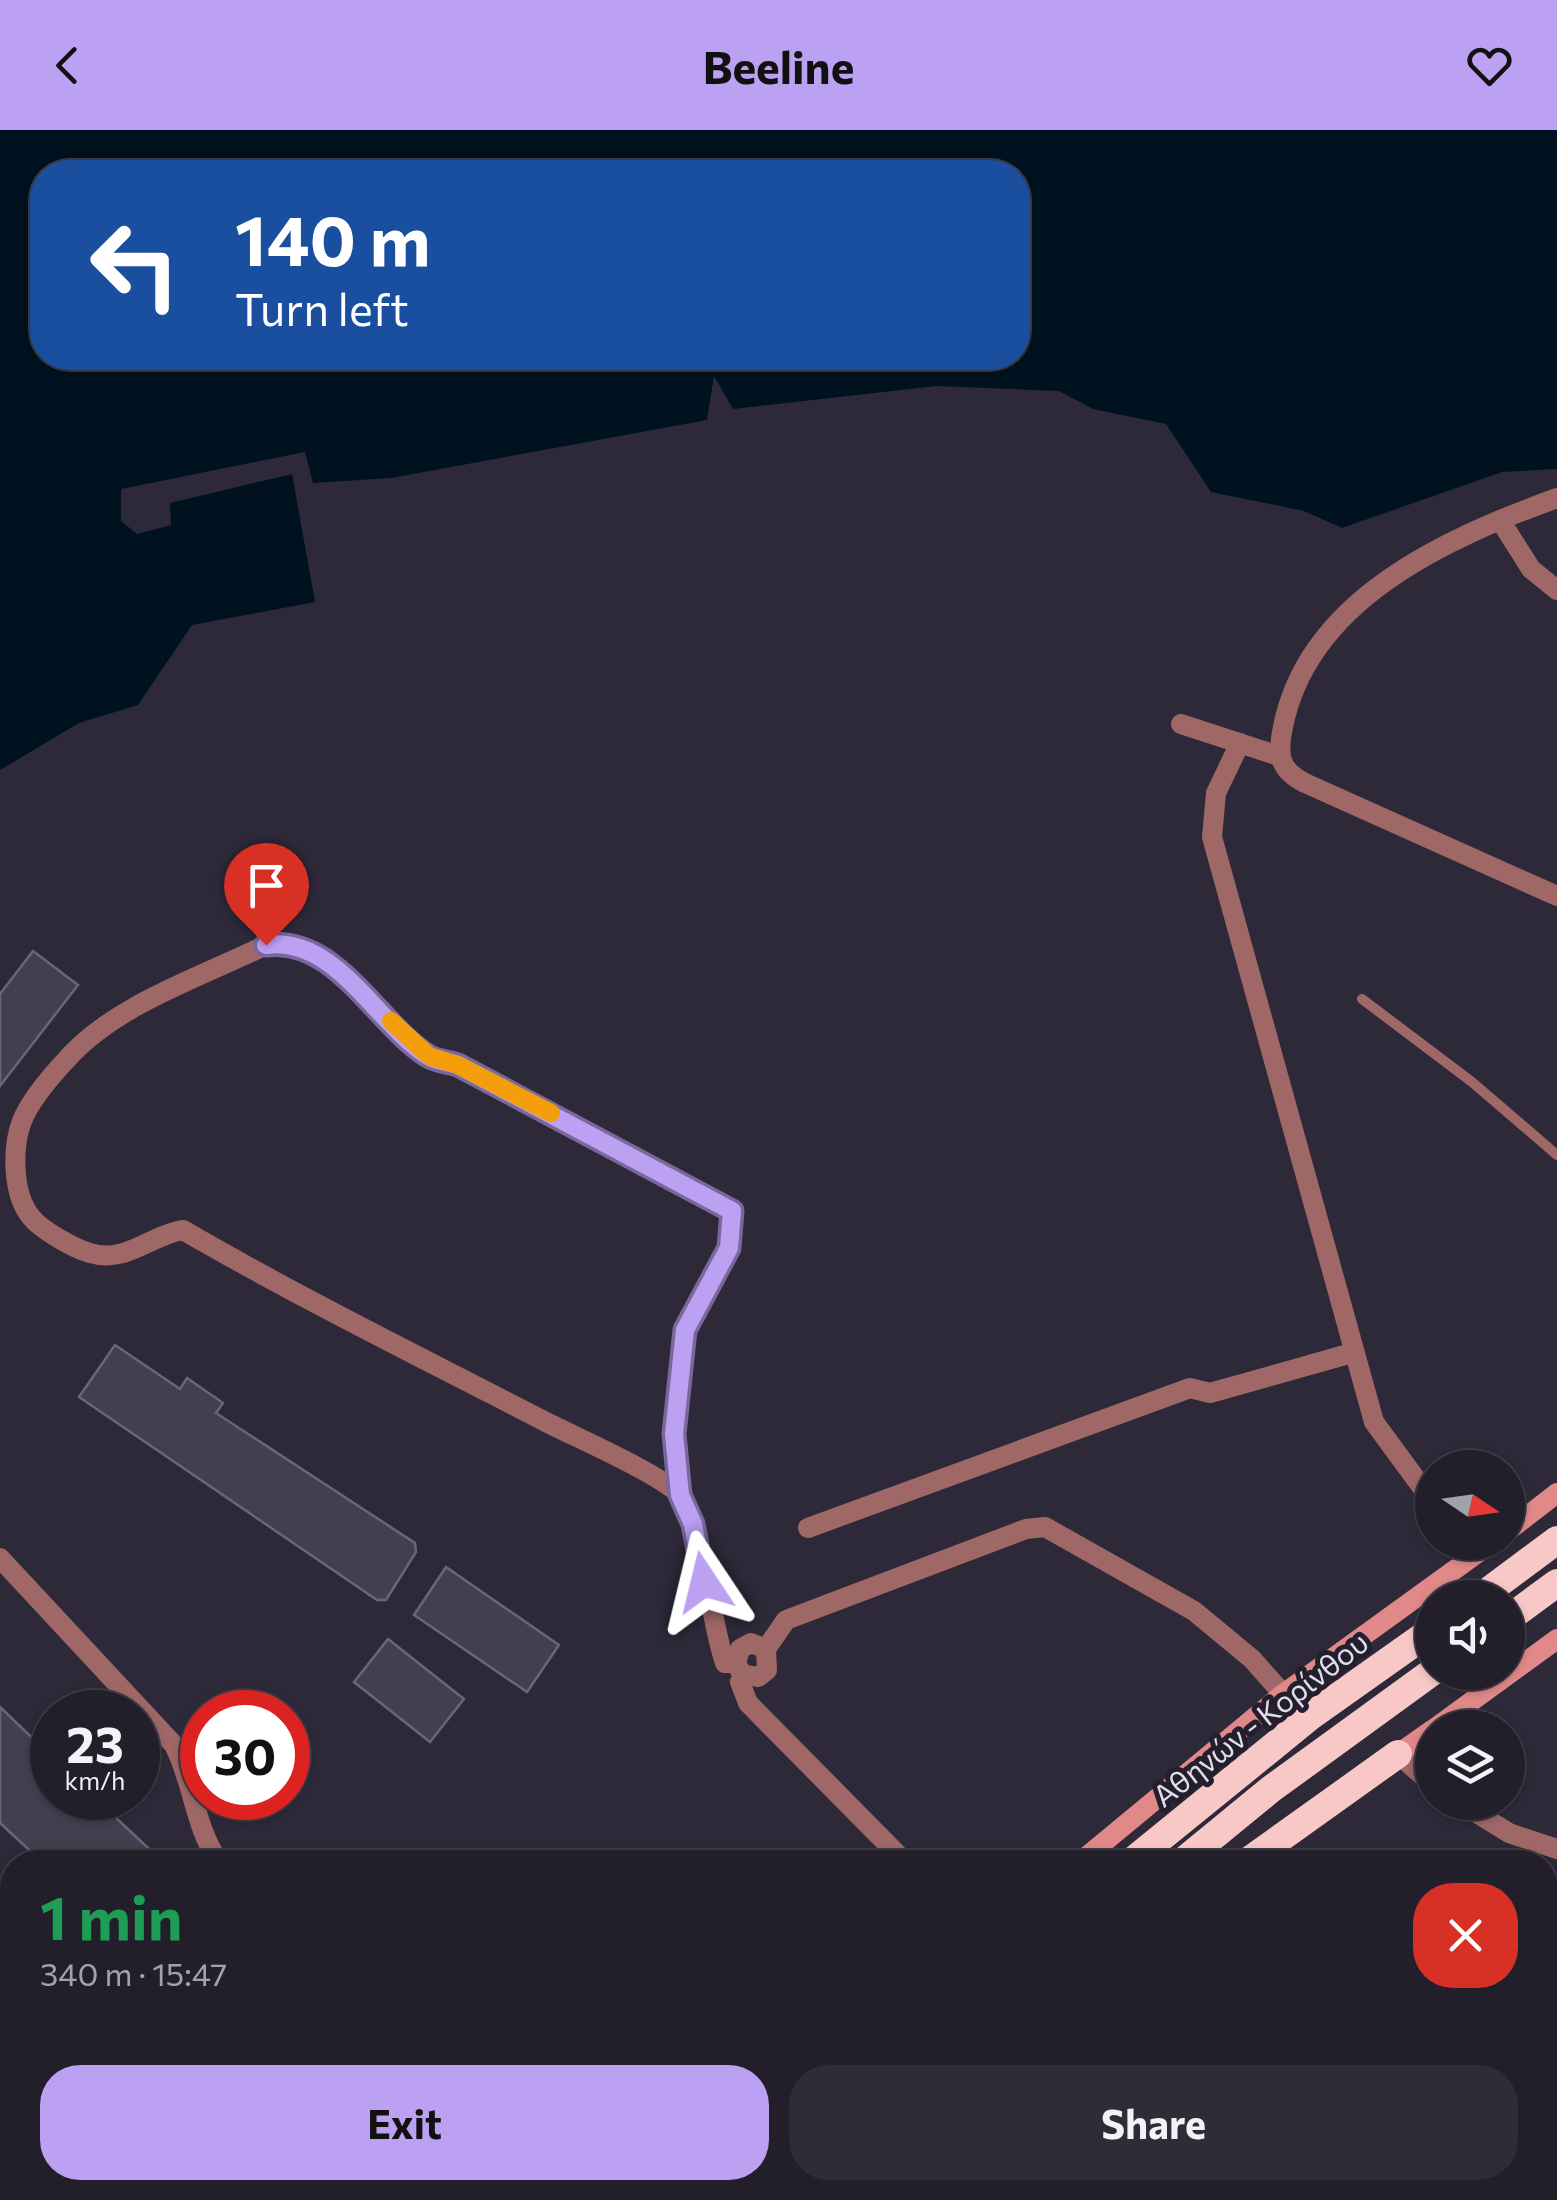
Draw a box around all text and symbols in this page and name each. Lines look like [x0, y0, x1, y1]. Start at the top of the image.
icon: back [40, 38, 95, 93]
text: Beeline [703, 38, 854, 93]
icon: heart [1462, 38, 1517, 93]
text: 140 m [235, 195, 431, 280]
icon: left [70, 200, 200, 330]
text: Turn left [235, 280, 409, 335]
pin [224, 843, 309, 946]
icon: arrive [239, 858, 294, 913]
north arrow [1415, 1450, 1525, 1560]
map controls [1415, 1450, 1525, 1820]
position arrow [652, 1530, 756, 1634]
button: sound [1415, 1580, 1525, 1690]
street label: Αθηνών - Κορίνθου [1145, 1623, 1374, 1814]
speed limit sign: 30 [180, 1690, 310, 1820]
button: layers [1415, 1710, 1525, 1820]
text: 23 [66, 1712, 124, 1773]
text: km/h [65, 1765, 125, 1795]
text: 1 min [40, 1879, 182, 1952]
button: close [1413, 1883, 1518, 1988]
text: 340 m · 15:47 [40, 1953, 227, 1993]
button: Exit [40, 2065, 769, 2180]
button: Share [789, 2065, 1518, 2180]

